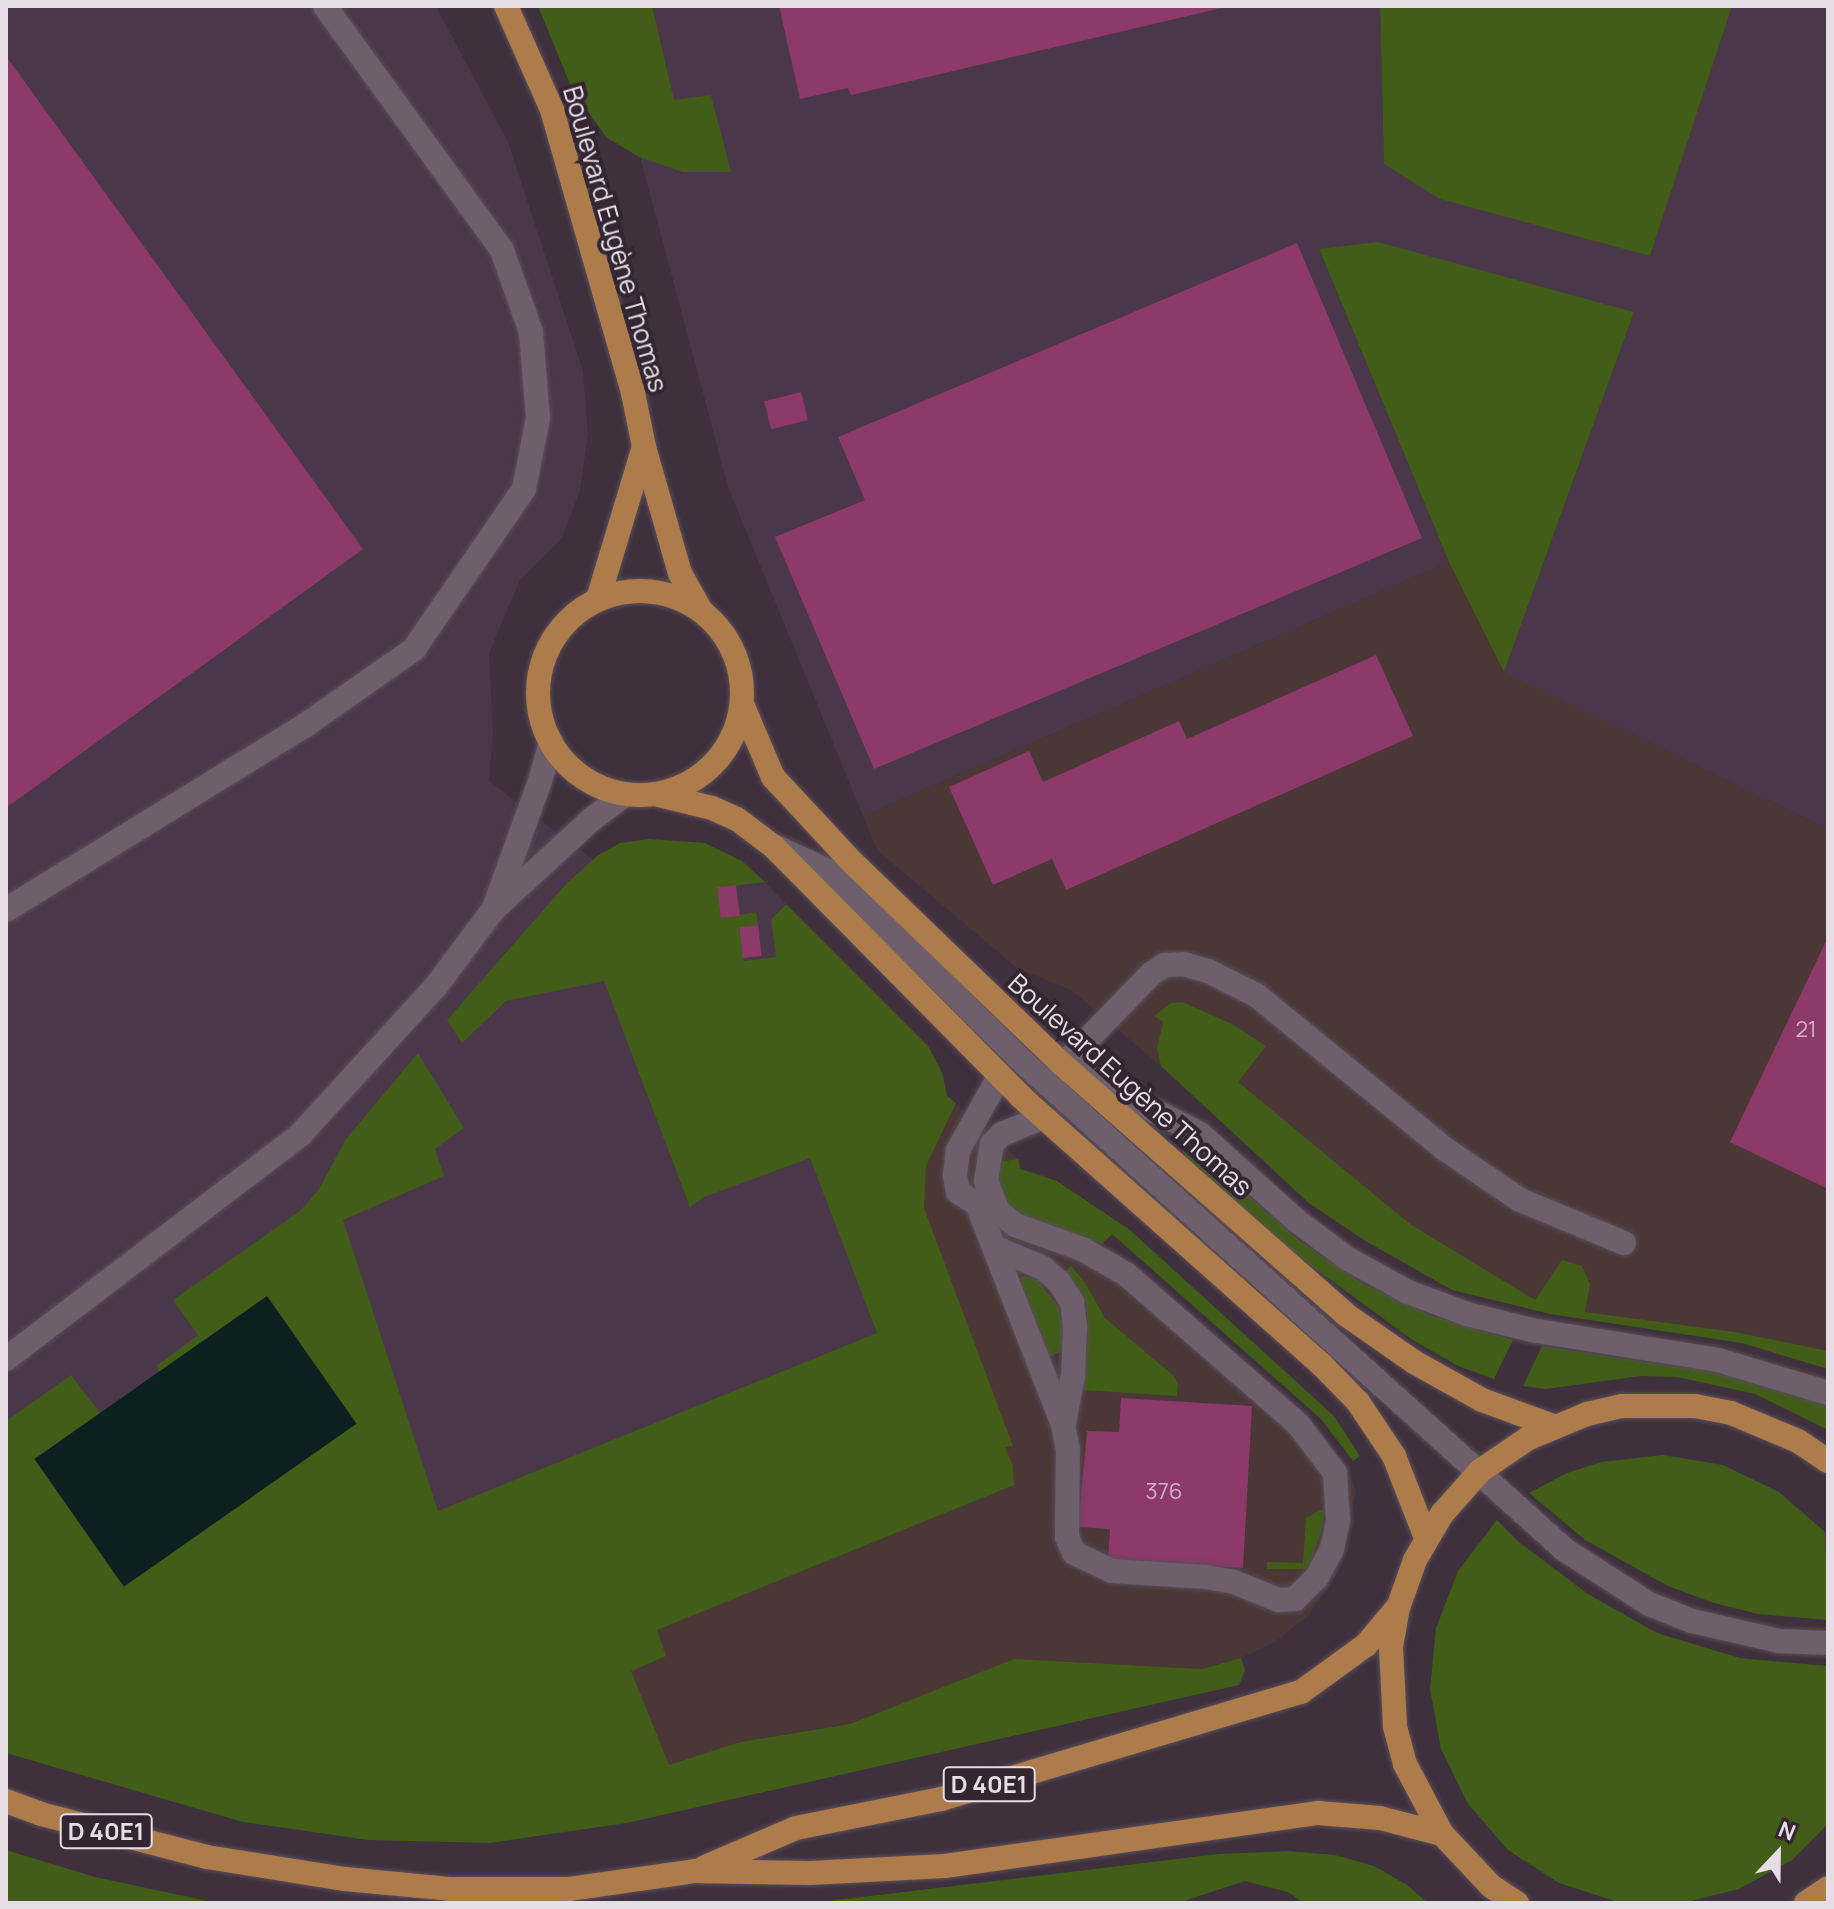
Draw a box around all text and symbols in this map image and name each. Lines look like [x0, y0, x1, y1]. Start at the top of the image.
street label: Boulevard Eugène Thomas [556, 82, 674, 396]
street label: Boulevard Eugène Thomas [1002, 967, 1258, 1203]
house number: 21 [1795, 1017, 1817, 1043]
house number: 376 [1146, 1479, 1182, 1505]
road number: D 40E1 [941, 1764, 1037, 1804]
road number: D 40E1 [58, 1811, 154, 1851]
north arrow [1738, 1813, 1818, 1893]
text: N [1774, 1814, 1800, 1848]

